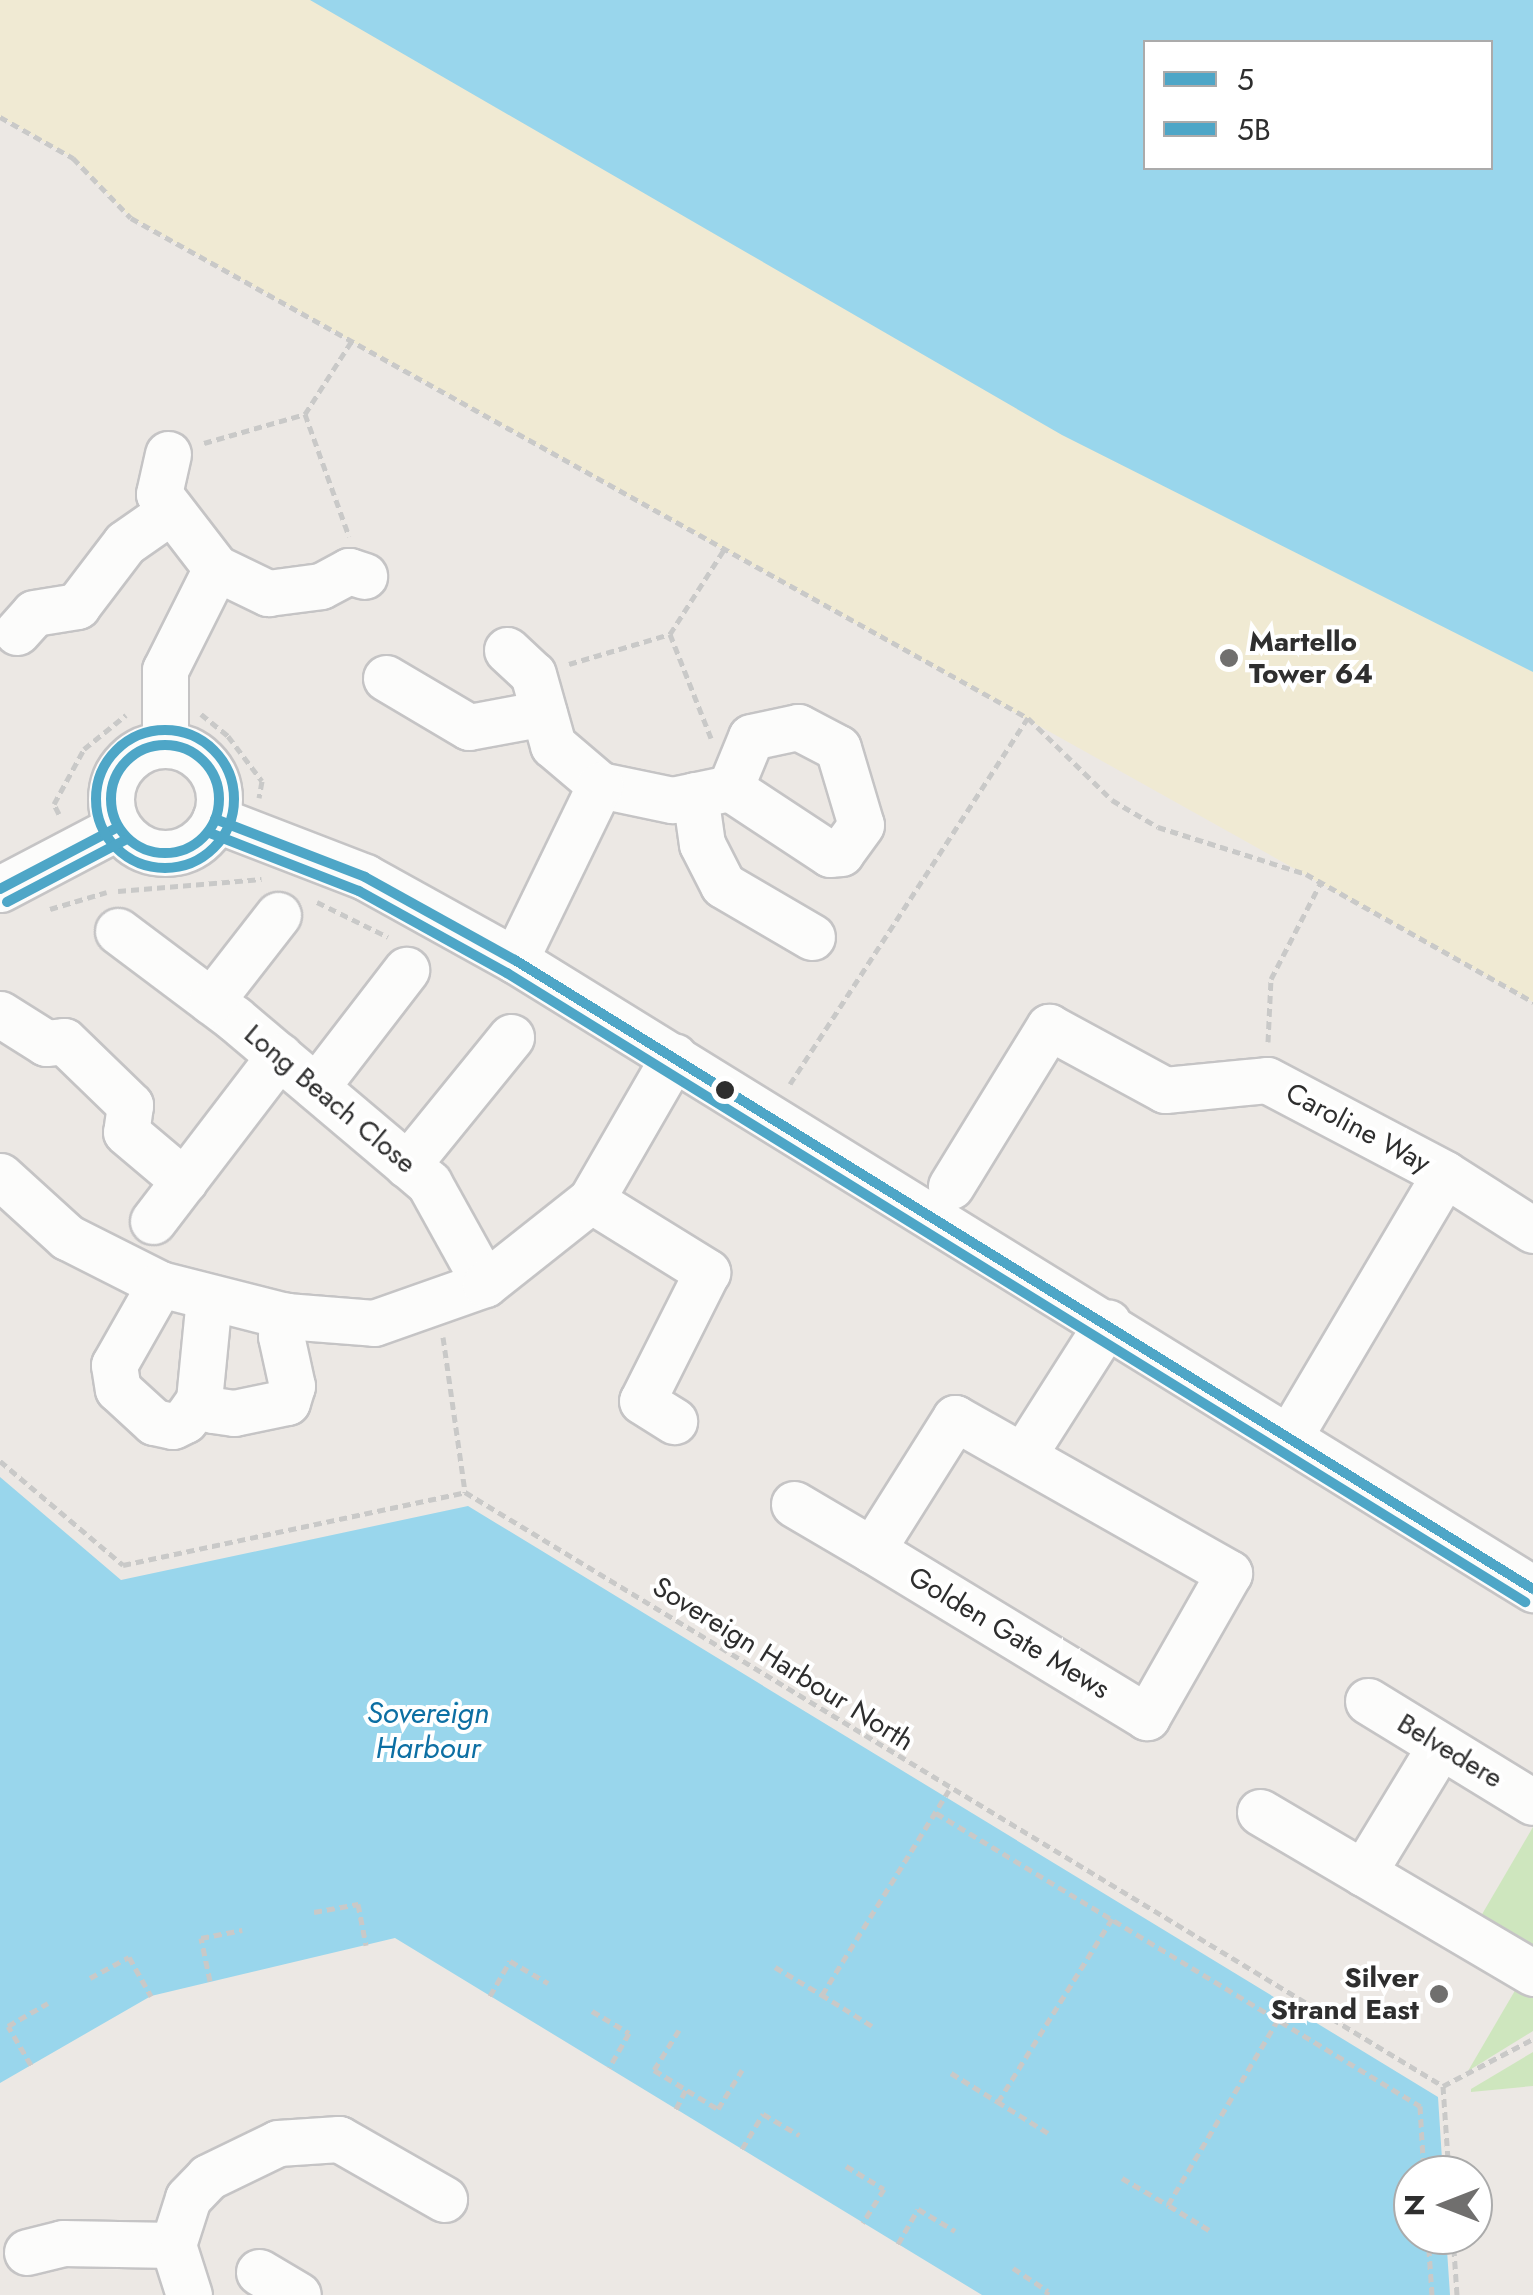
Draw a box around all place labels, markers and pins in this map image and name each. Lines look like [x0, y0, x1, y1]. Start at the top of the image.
place label: Martello Tower 64 [1249, 625, 1373, 691]
marker: Martello Tower 64 [1218, 647, 1240, 669]
unlabelled marker [715, 1080, 735, 1100]
place label: Silver Strand East [1271, 1961, 1419, 2027]
marker: Silver Strand East [1428, 1983, 1450, 2005]

